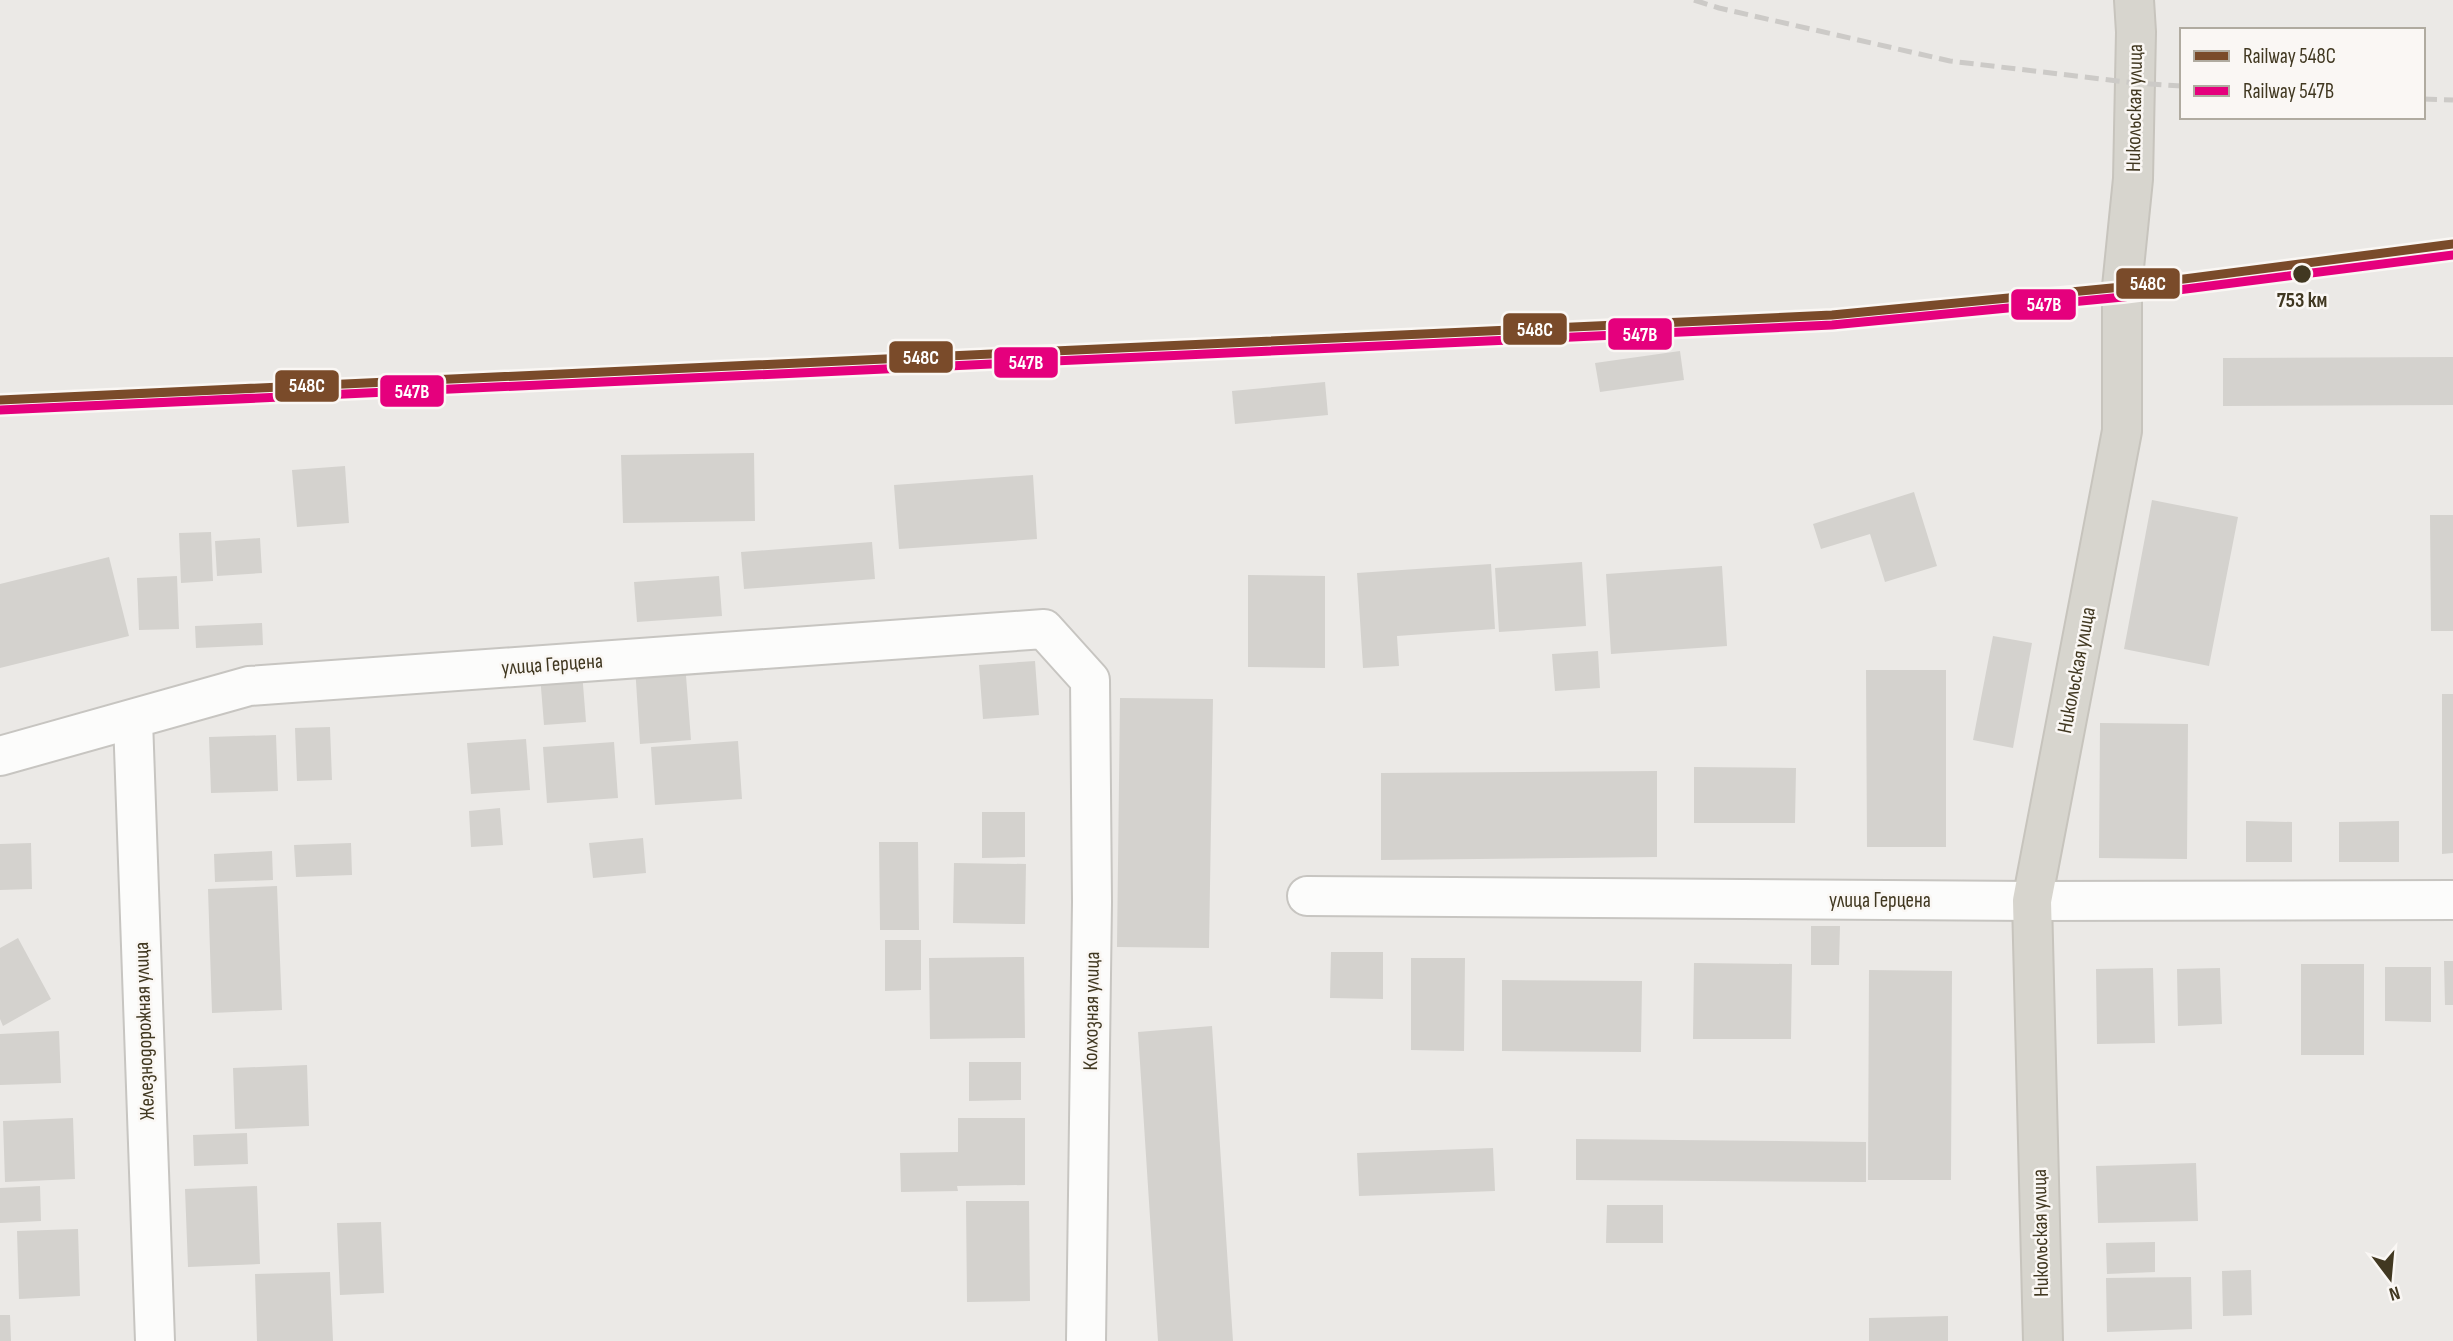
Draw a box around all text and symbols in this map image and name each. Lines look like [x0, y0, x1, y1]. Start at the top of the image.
legend [2180, 28, 2425, 119]
street label: Никольская улица [2121, 44, 2148, 172]
text: Railway 548С [2243, 44, 2336, 69]
text: Railway 547В [2243, 79, 2334, 104]
marker: 753 км [2291, 263, 2313, 285]
line badge: 548С [2115, 267, 2181, 300]
text: 548С [2130, 273, 2166, 296]
line badge: 547В [2010, 288, 2077, 321]
place label: 753 км [2277, 288, 2327, 313]
text: 547В [2027, 294, 2061, 317]
line badge: 548С [1502, 312, 1568, 346]
line badge: 547В [1607, 317, 1673, 351]
text: 548С [1517, 319, 1553, 342]
text: 547В [1623, 324, 1657, 347]
line badge: 548С [888, 340, 954, 374]
line badge: 547В [993, 346, 1059, 379]
text: 548С [903, 347, 939, 370]
text: 547В [1009, 352, 1043, 375]
line badge: 548С [274, 369, 340, 403]
line badge: 547В [379, 374, 445, 408]
text: 548С [289, 375, 325, 398]
text: 547В [395, 381, 429, 404]
street label: Никольская улица [2052, 605, 2101, 735]
street label: улица Герцена [500, 648, 604, 681]
street label: улица Герцена [1829, 888, 1931, 913]
street label: Железнодорожная улица [129, 941, 160, 1121]
street label: Колхозная улица [1078, 951, 1105, 1071]
street label: Никольская улица [2027, 1169, 2054, 1297]
north arrow [2355, 1243, 2425, 1313]
text: N [2386, 1280, 2402, 1305]

